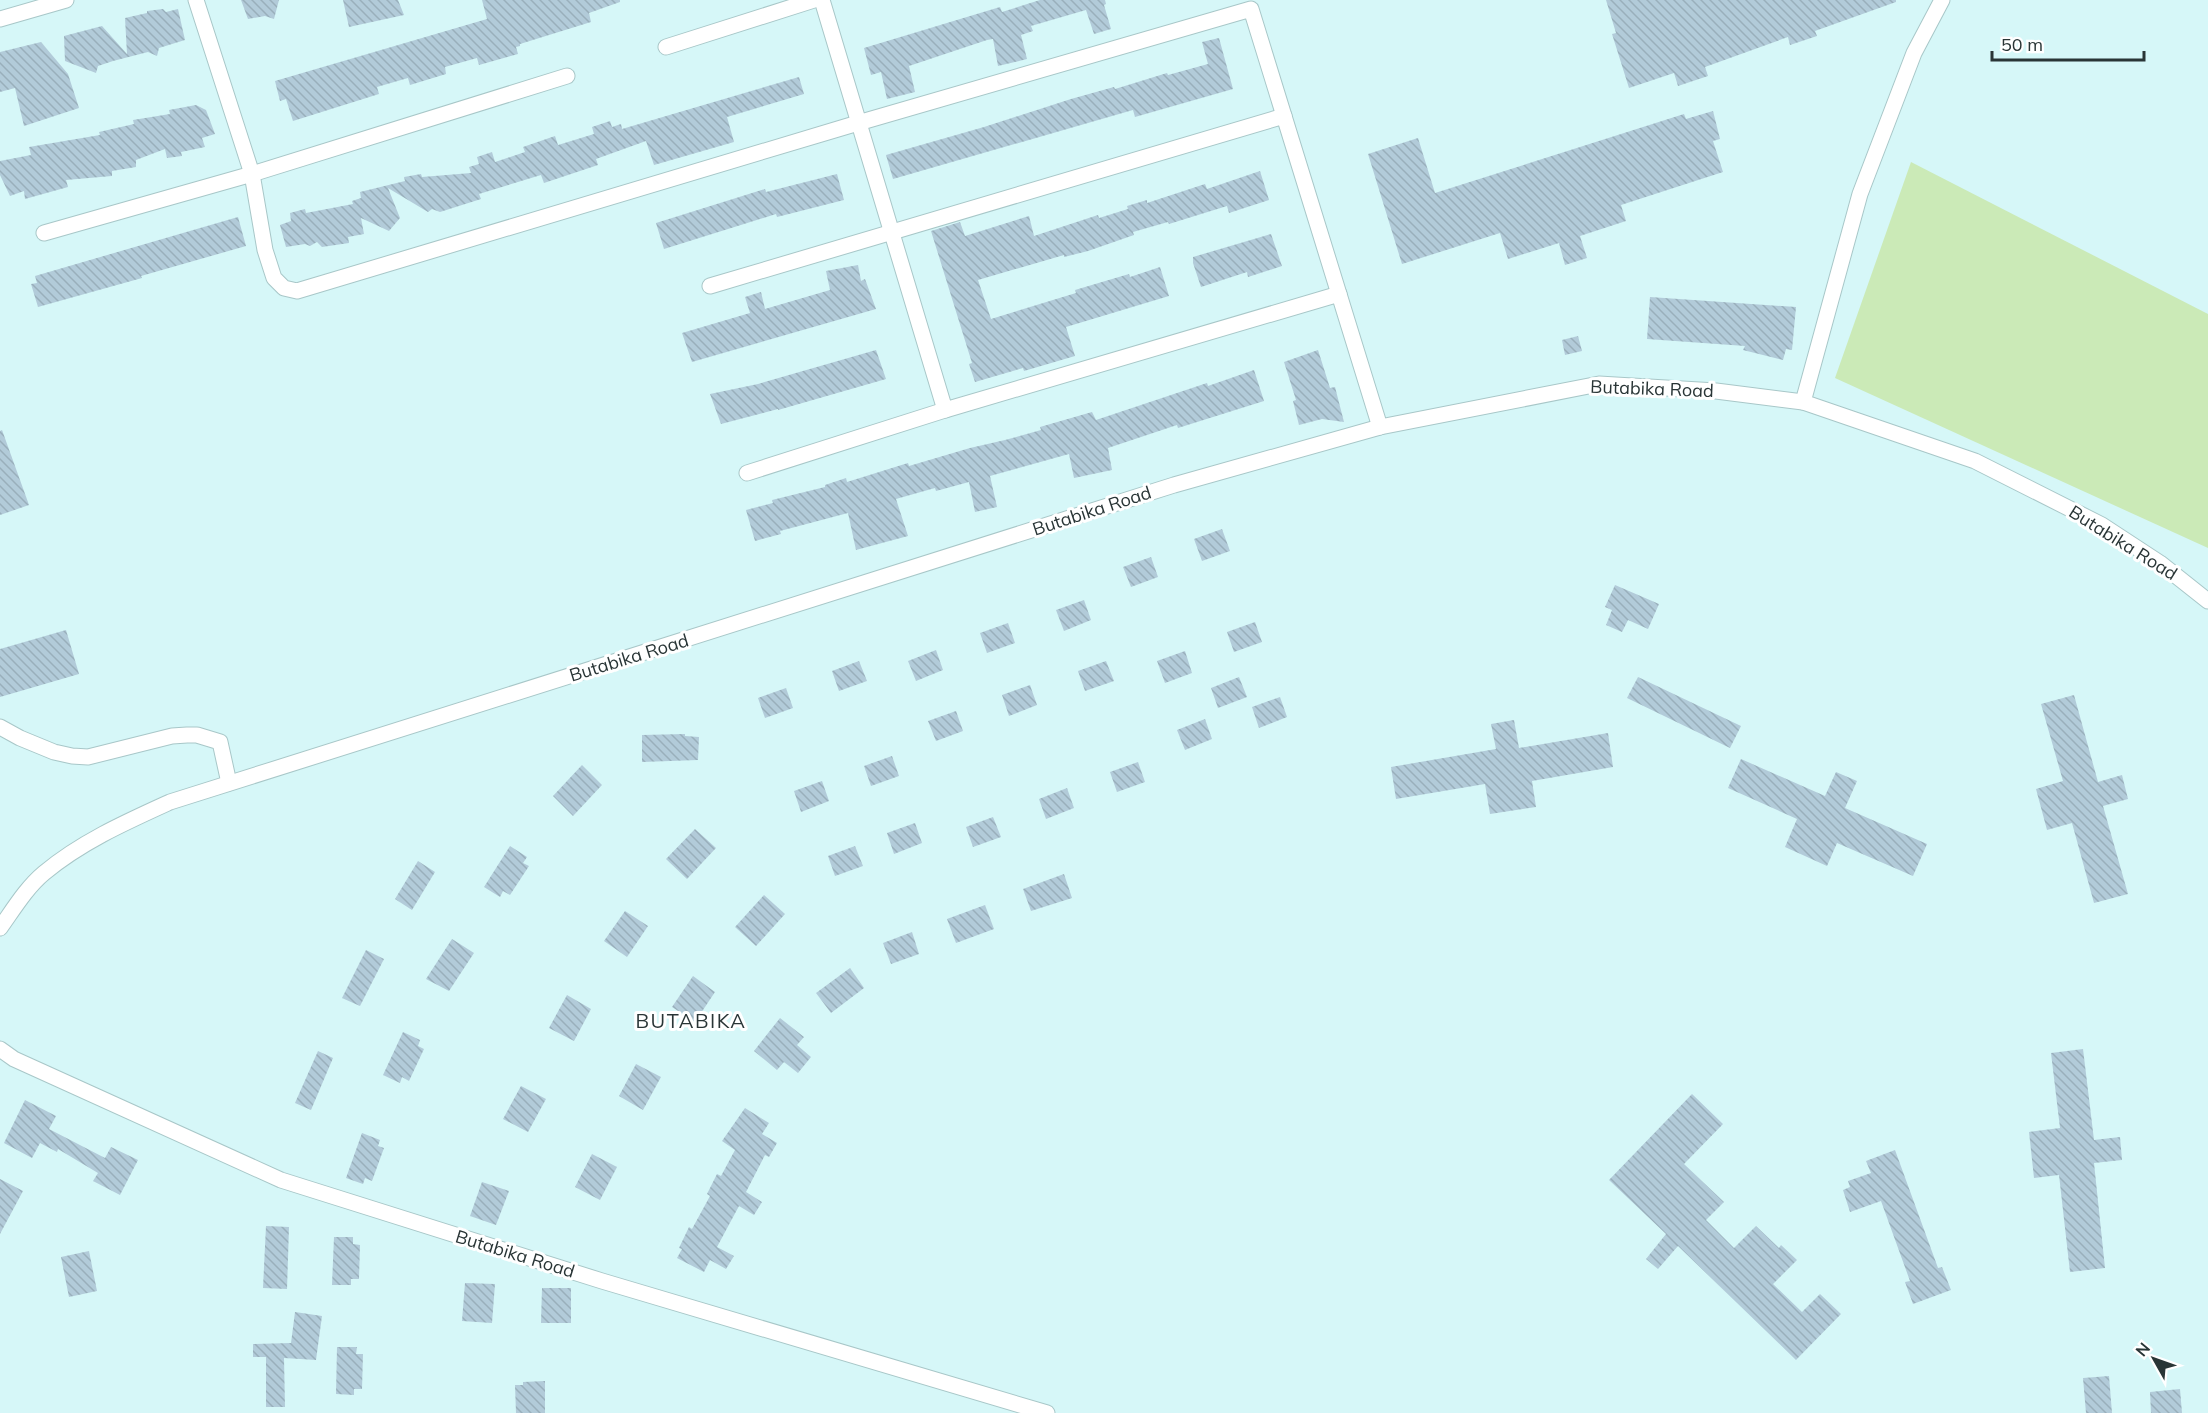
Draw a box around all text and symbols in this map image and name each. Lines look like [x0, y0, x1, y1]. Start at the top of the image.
scale bar [1992, 24, 2144, 62]
text: 50 m [2001, 33, 2043, 56]
street label: Butabika Road [1590, 375, 1714, 402]
street label: Butabika Road [1030, 480, 1154, 541]
street label: Butabika Road [2065, 500, 2182, 585]
street label: Butabika Road [566, 628, 691, 687]
district label: BUTABIKA [635, 1008, 747, 1033]
street label: Butabika Road [453, 1224, 578, 1283]
north arrow [2124, 1329, 2184, 1389]
text: N [2131, 1338, 2154, 1360]

